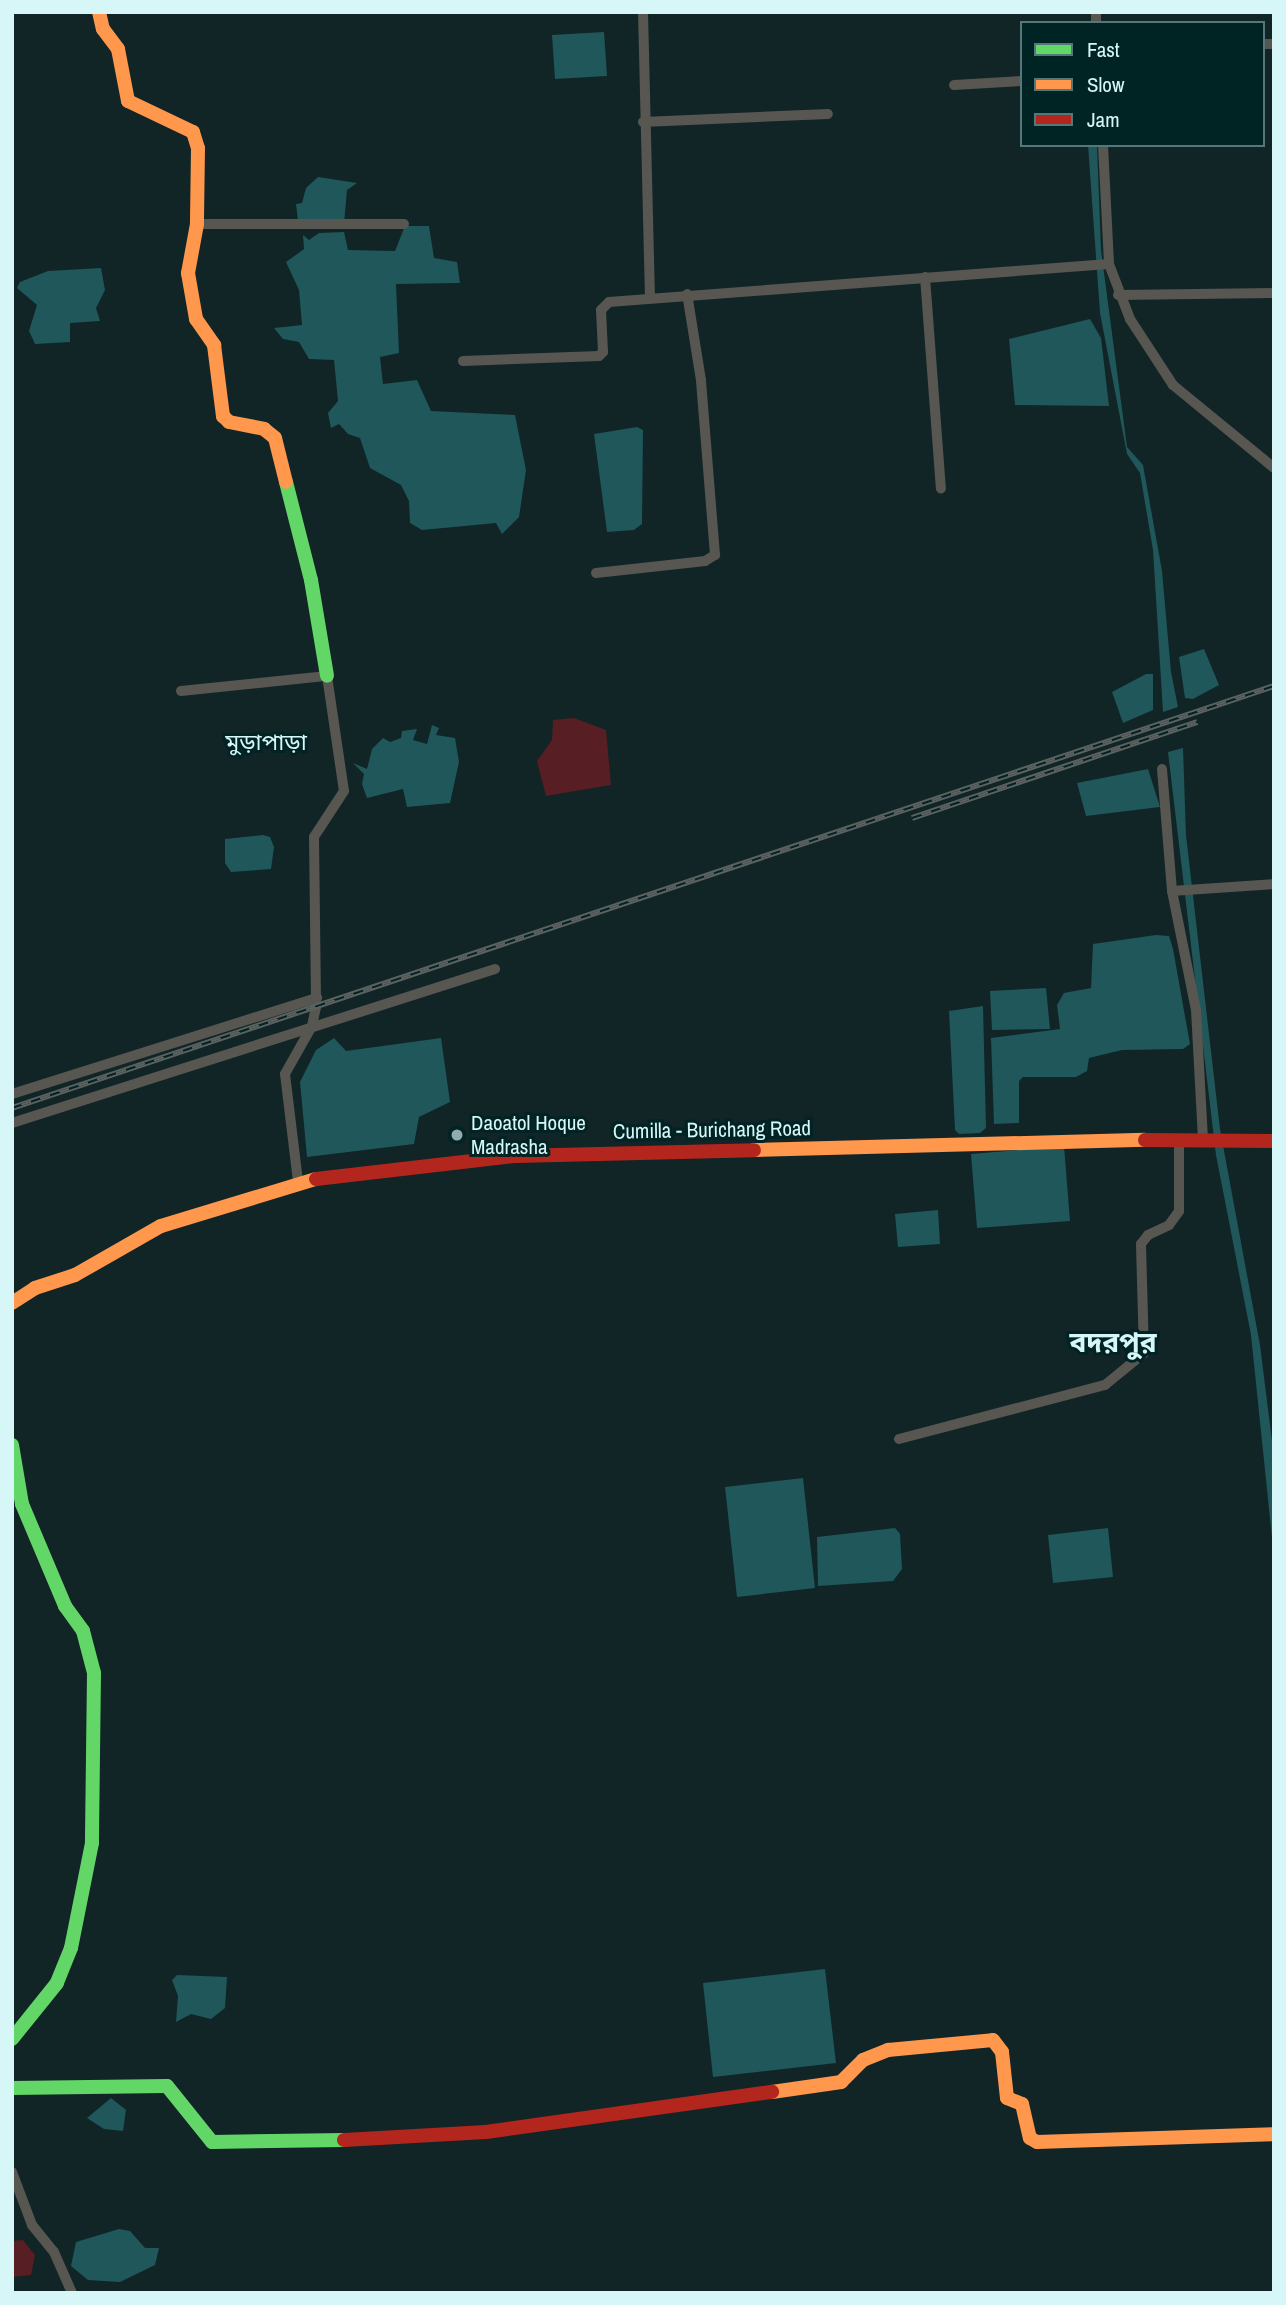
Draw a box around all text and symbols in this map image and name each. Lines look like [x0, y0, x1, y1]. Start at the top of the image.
legend [1020, 21, 1265, 147]
text: Fast [1087, 35, 1120, 64]
text: Slow [1087, 70, 1124, 99]
text: Jam [1087, 105, 1120, 134]
district label: মুড়াপাড়া [225, 728, 307, 756]
place label: Daoatol Hoque Madrasha [471, 1110, 586, 1160]
street label: Cumilla - Burichang Road [613, 1116, 811, 1144]
marker: Daoatol Hoque Madrasha [449, 1127, 465, 1143]
district label: বদরপুর [1069, 1325, 1157, 1359]

